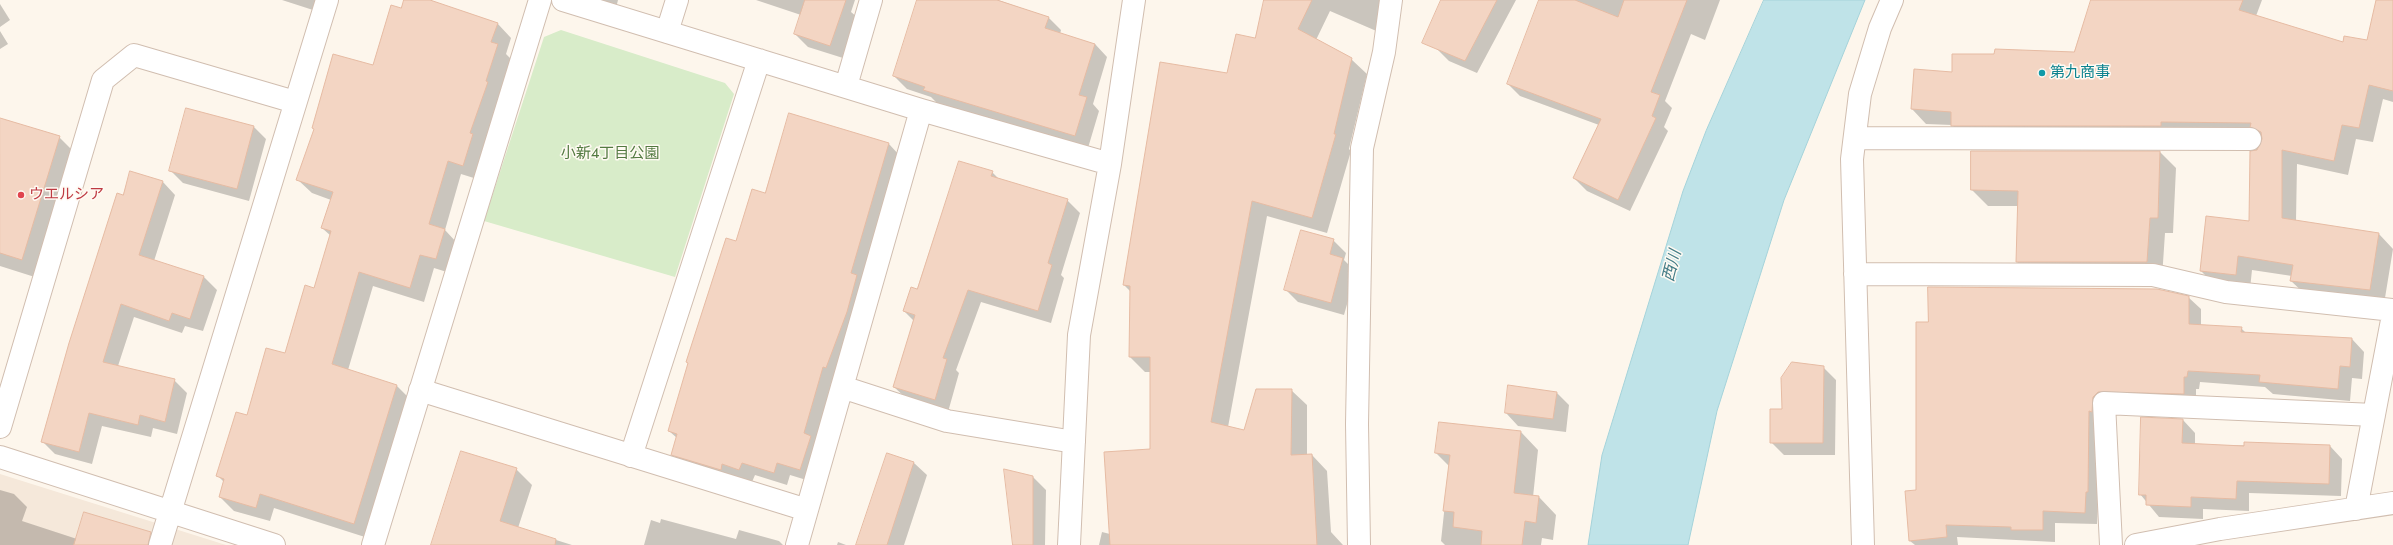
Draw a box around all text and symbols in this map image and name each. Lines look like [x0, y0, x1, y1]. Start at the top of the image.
place label: 第九商事 [2050, 64, 2110, 82]
marker: 第九商事 [2037, 68, 2047, 78]
park label: 小新4丁目公園 [561, 145, 659, 163]
place label: ウエルシア [29, 186, 104, 204]
marker: ウエルシア [16, 190, 26, 200]
water label: 西川 [1660, 248, 1686, 284]

